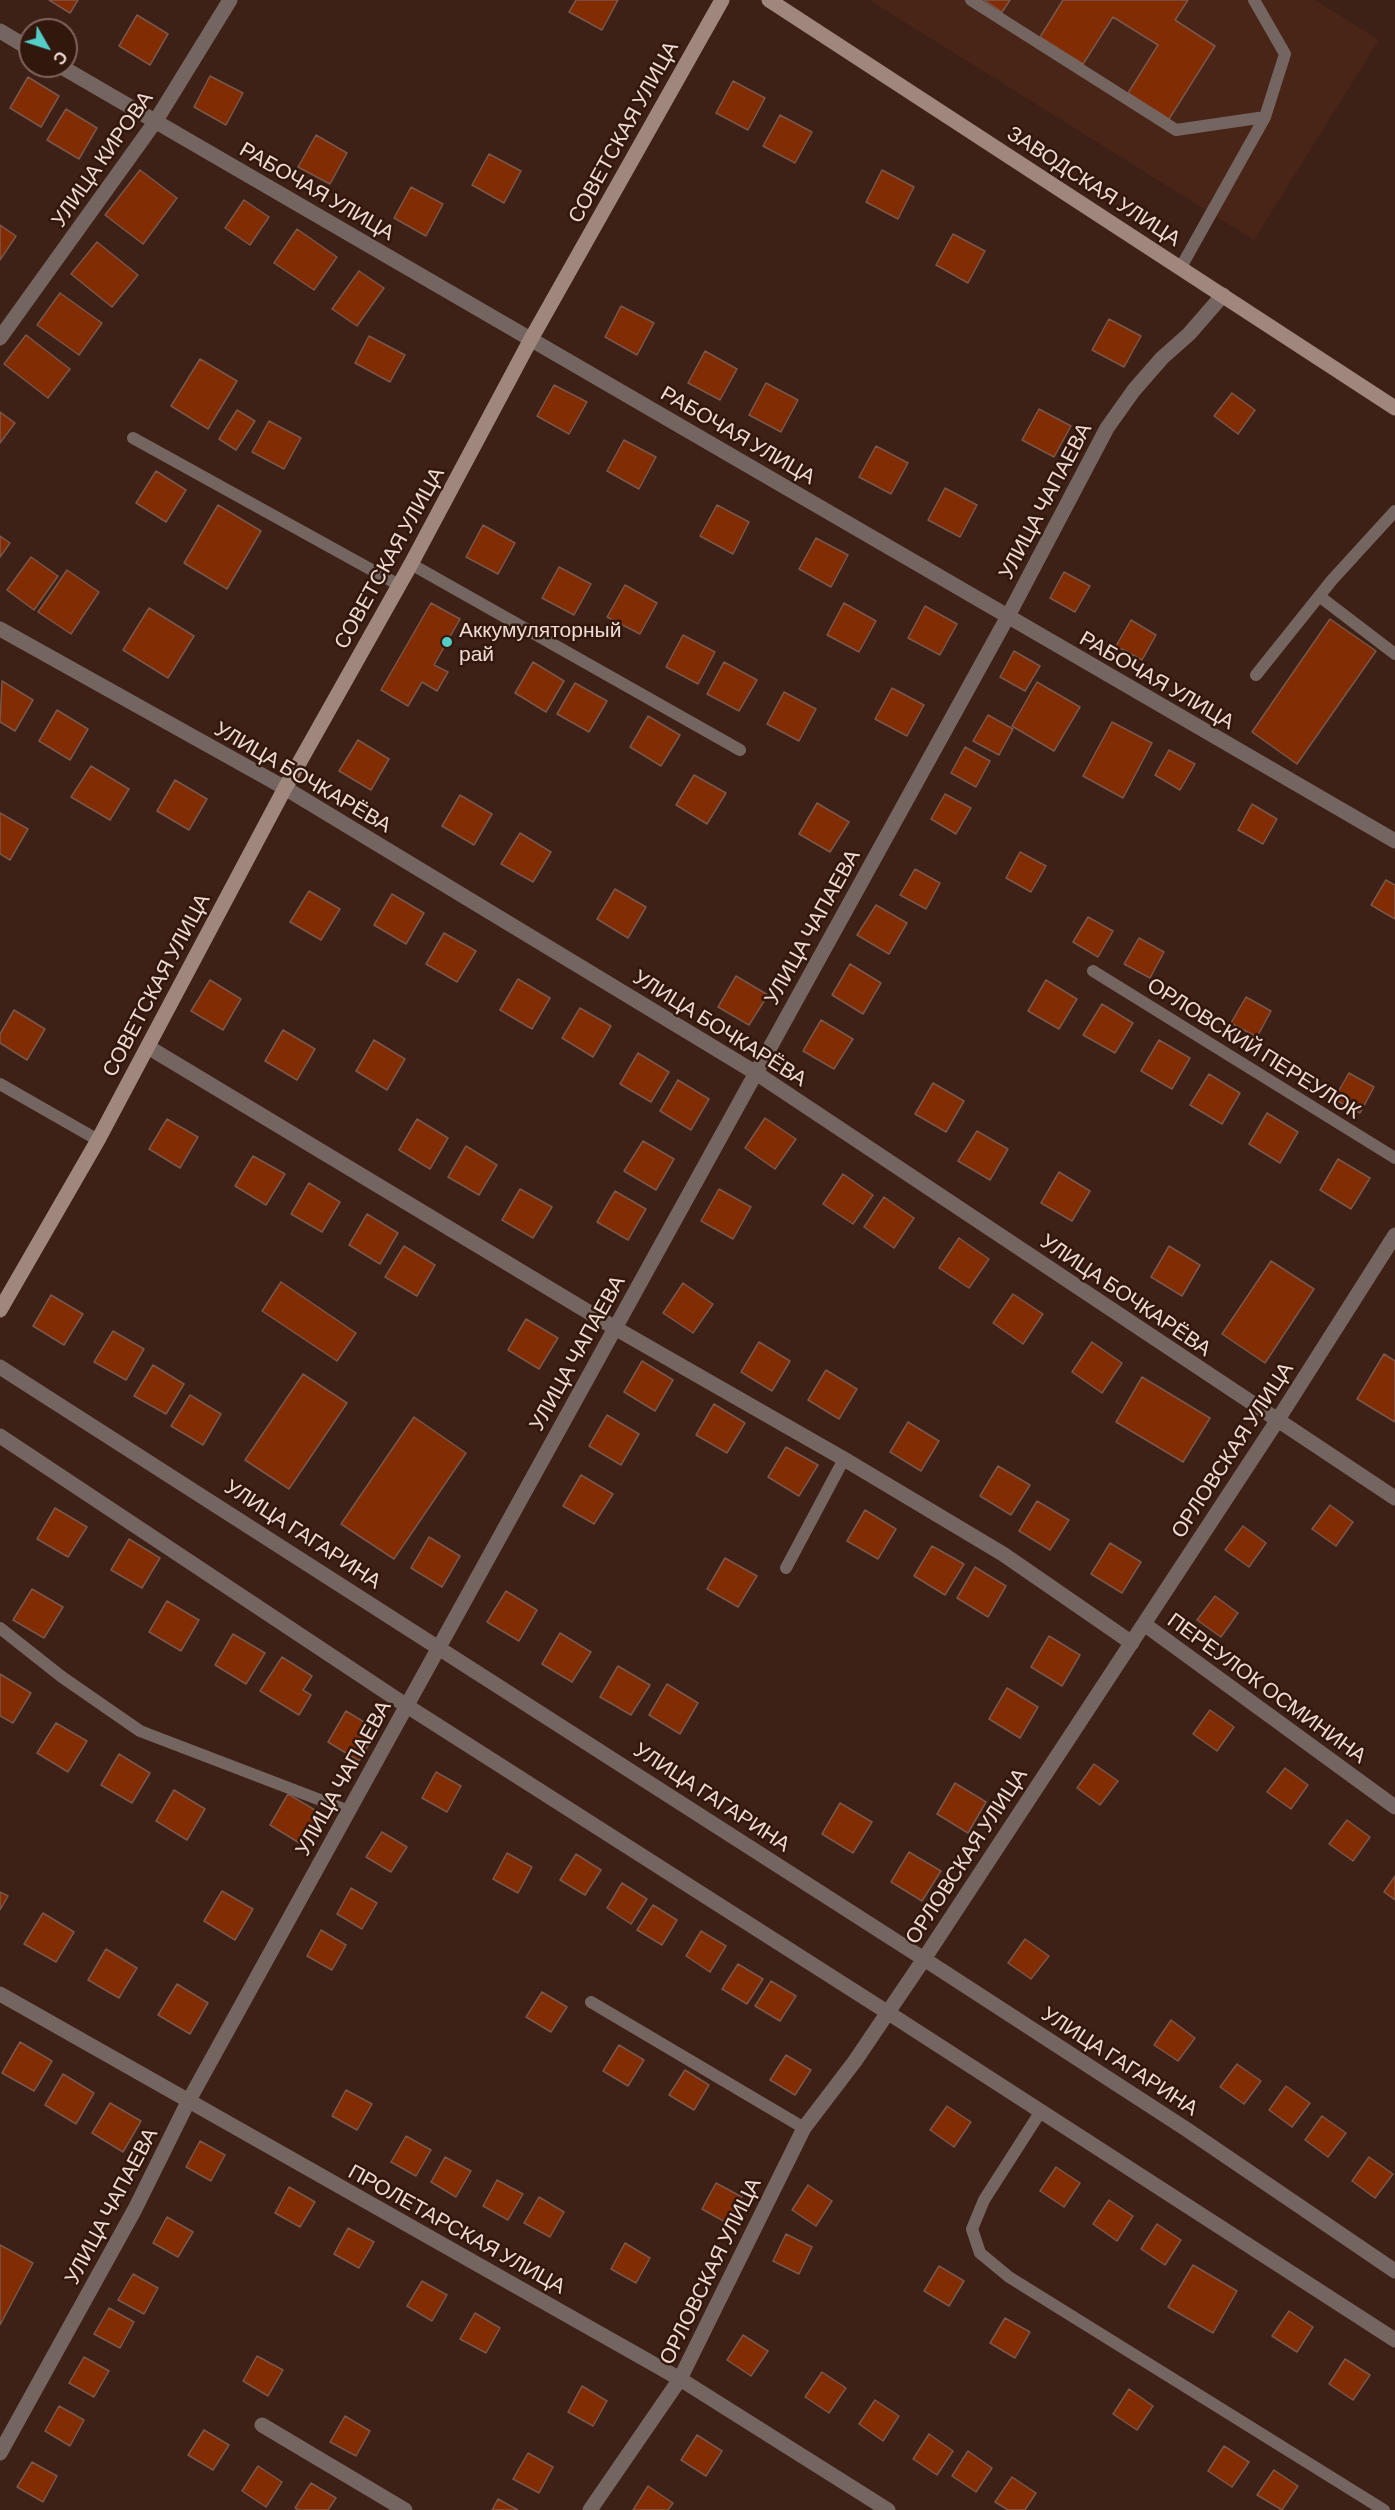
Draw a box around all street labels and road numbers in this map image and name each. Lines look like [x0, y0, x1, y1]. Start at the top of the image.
street label: СОВЕТСКАЯ УЛИЦА [563, 37, 683, 227]
street label: УЛИЦА КИРОВА [46, 86, 158, 232]
street label: ЗАВОДСКАЯ УЛИЦА [1002, 120, 1186, 252]
street label: РАБОЧАЯ УЛИЦА [235, 136, 399, 246]
street label: РАБОЧАЯ УЛИЦА [656, 380, 820, 490]
street label: УЛИЦА ЧАПАЕВА [993, 419, 1097, 583]
street label: СОВЕТСКАЯ УЛИЦА [329, 463, 449, 653]
street label: РАБОЧАЯ УЛИЦА [1075, 625, 1239, 735]
street label: УЛИЦА БОЧКАРЁВА [210, 716, 396, 838]
street label: УЛИЦА ЧАПАЕВА [759, 845, 865, 1009]
street label: СОВЕТСКАЯ УЛИЦА [97, 889, 215, 1081]
street label: УЛИЦА БОЧКАРЁВА [628, 964, 812, 1092]
street label: ОРЛОВСКИЙ ПЕРЕУЛОК [1143, 972, 1365, 1124]
street label: УЛИЦА БОЧКАРЁВА [1036, 1229, 1216, 1361]
street label: УЛИЦА ЧАПАЕВА [524, 1271, 630, 1435]
street label: ОРЛОВСКАЯ УЛИЦА [1166, 1357, 1298, 1543]
street label: УЛИЦА ГАГАРИНА [220, 1474, 386, 1594]
street label: ПЕРЕУЛОК ОСМИНИНА [1163, 1607, 1371, 1769]
street label: УЛИЦА ЧАПАЕВА [290, 1696, 396, 1860]
street label: УЛИЦА ГАГАРИНА [629, 1737, 795, 1857]
street label: ОРЛОВСКАЯ УЛИЦА [900, 1763, 1032, 1949]
street label: УЛИЦА ГАГАРИНА [1037, 2001, 1203, 2121]
street label: УЛИЦА ЧАПАЕВА [59, 2124, 163, 2288]
street label: ПРОЛЕТАРСКАЯ УЛИЦА [344, 2159, 570, 2299]
street label: ОРЛОВСКАЯ УЛИЦА [654, 2174, 766, 2368]

